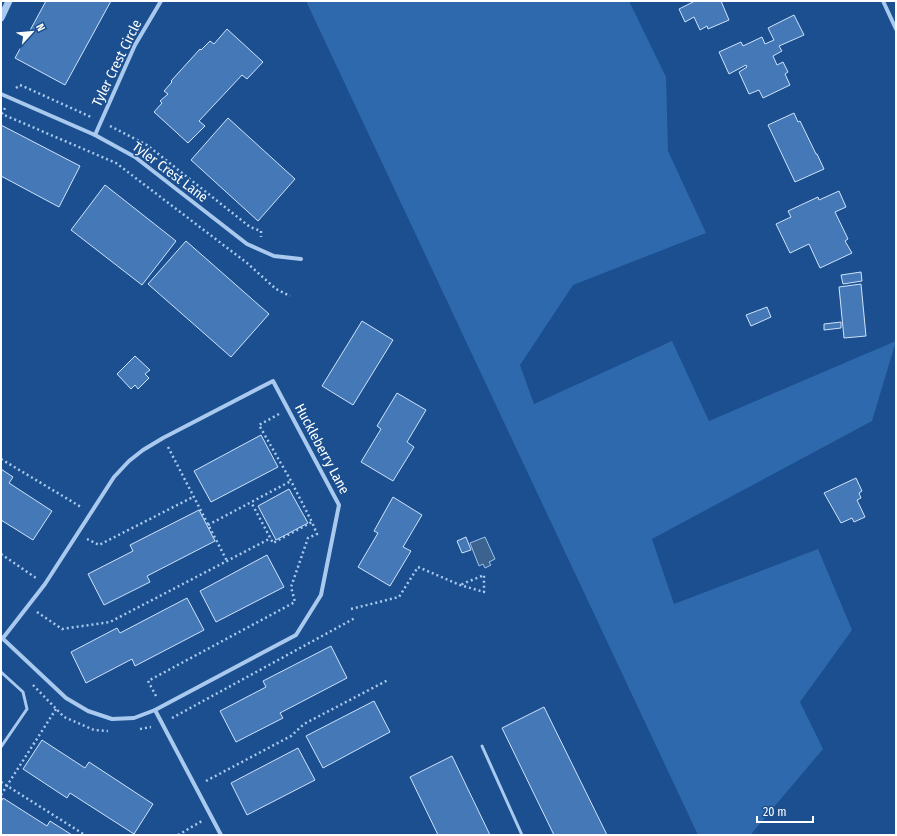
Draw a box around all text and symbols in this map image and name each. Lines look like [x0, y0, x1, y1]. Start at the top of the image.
north arrow [12, 12, 52, 52]
street label: Tyler Crest Circle [89, 17, 145, 109]
text: N [33, 22, 48, 34]
street label: Tyler Crest Lane [129, 138, 211, 206]
street label: Huckleberry Lane [291, 401, 353, 497]
scale bar [757, 798, 813, 824]
text: 20 m [763, 805, 787, 819]

